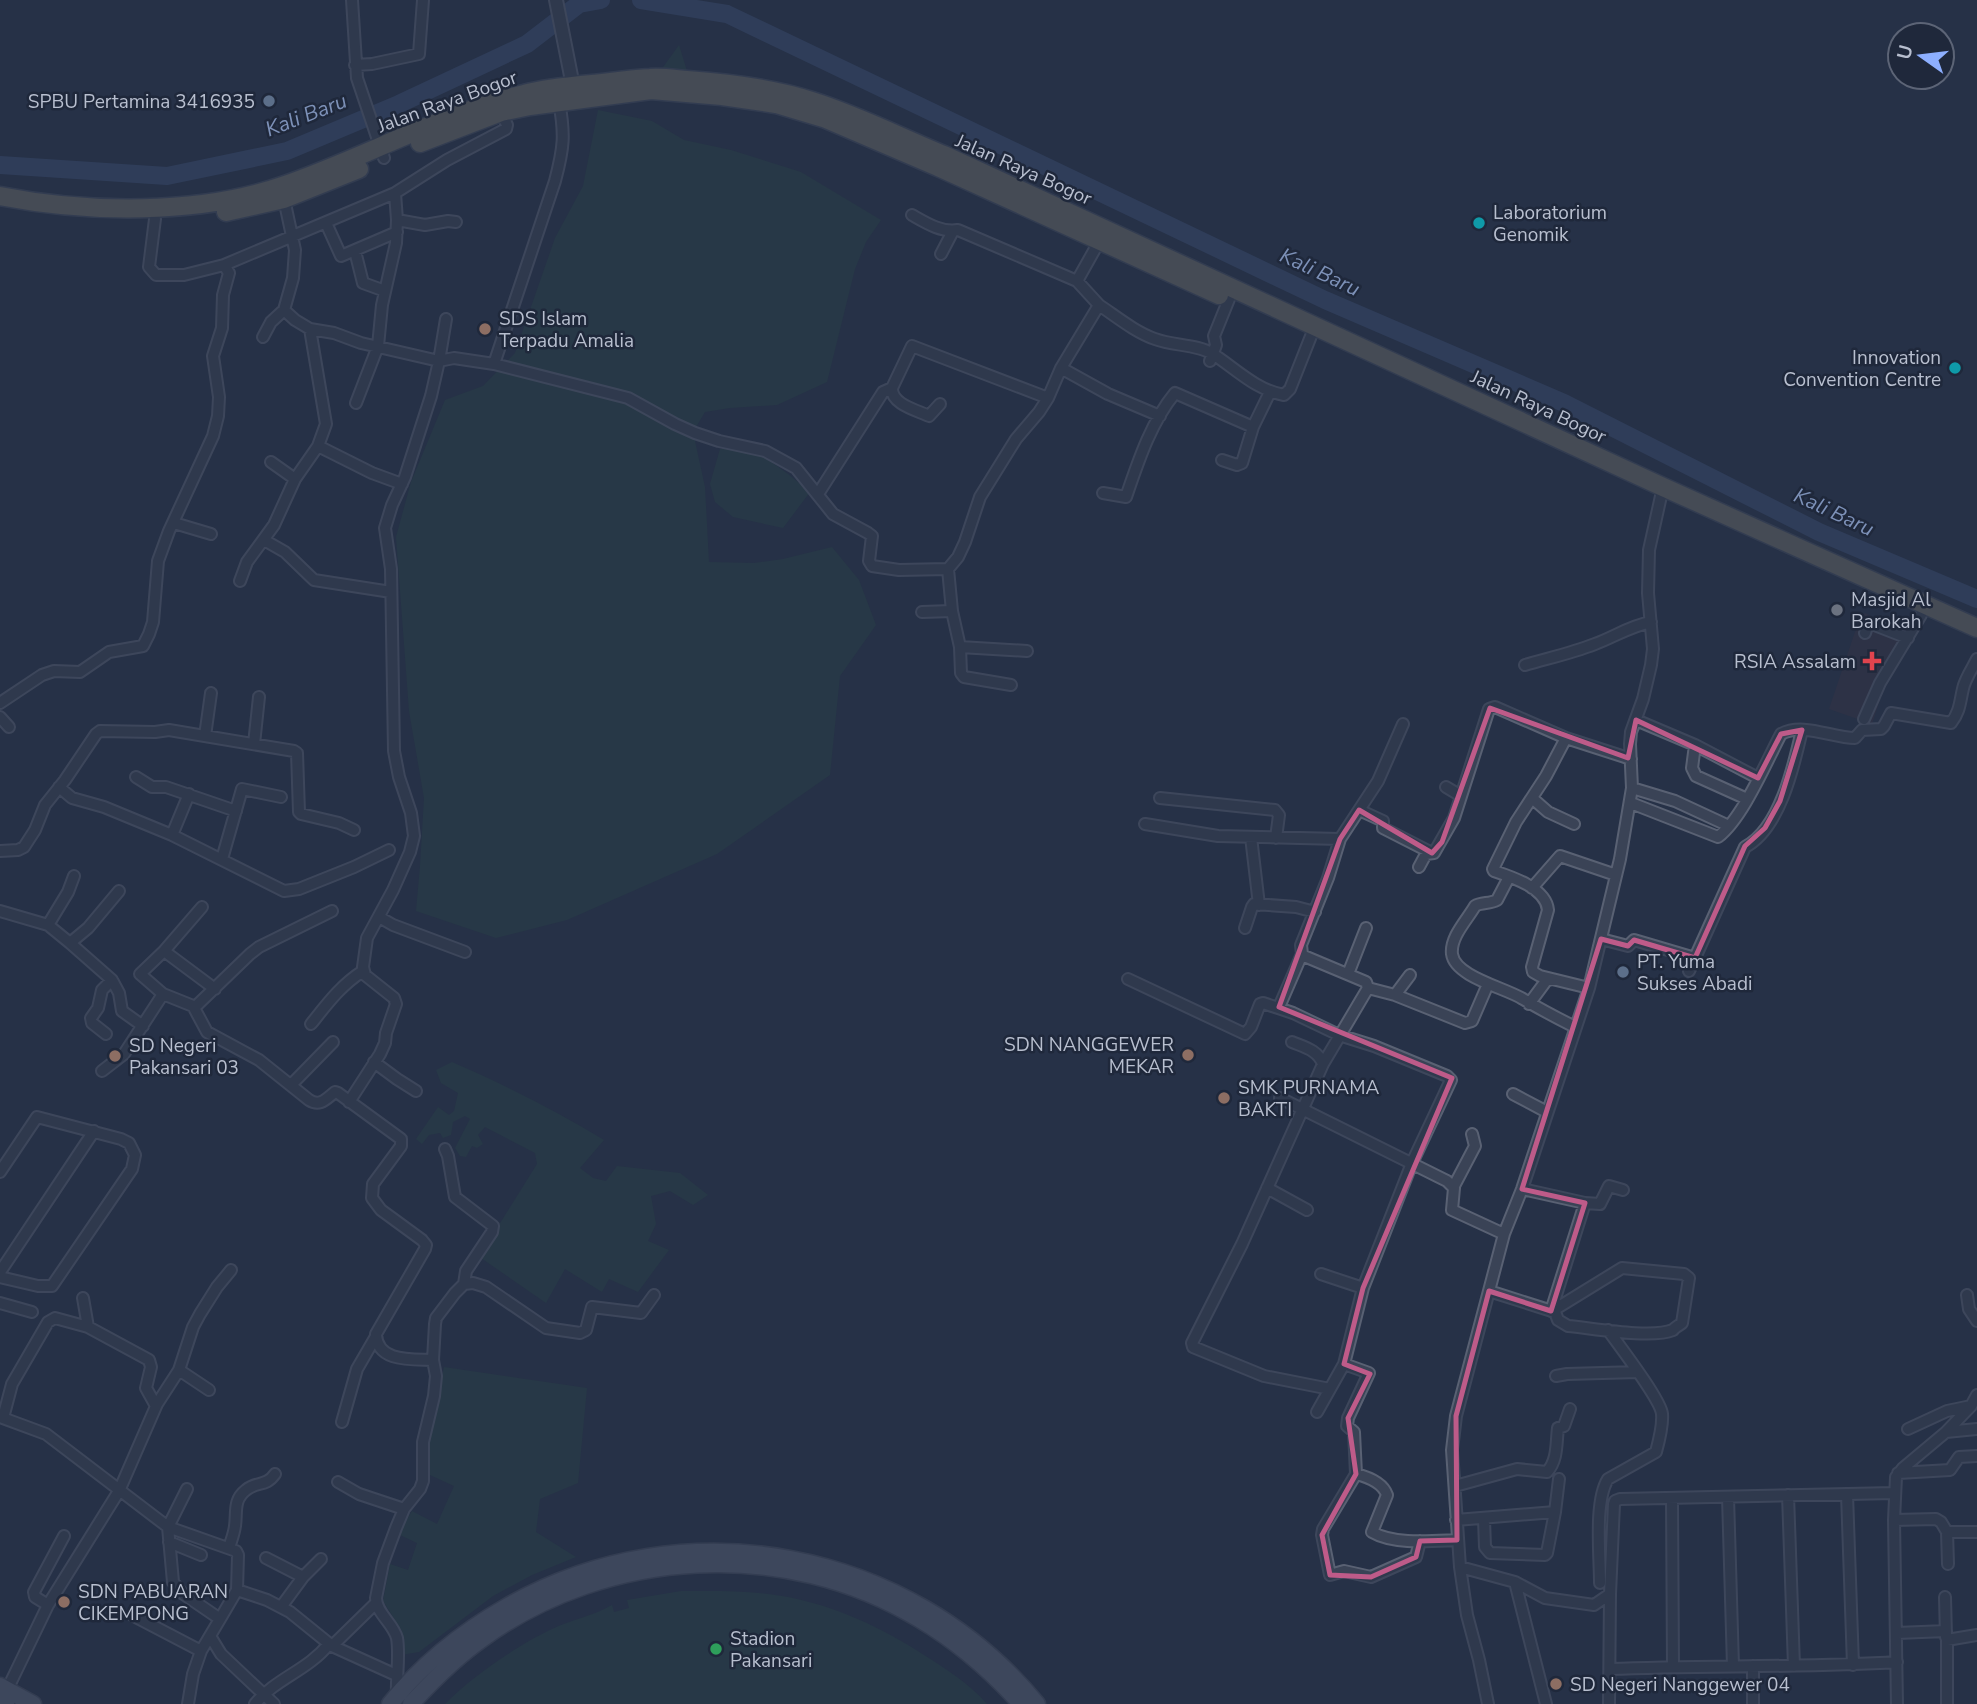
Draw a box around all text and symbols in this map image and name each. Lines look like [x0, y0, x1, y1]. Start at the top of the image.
north arrow [1886, 21, 1956, 91]
text: U [1891, 42, 1920, 62]
street label: Jalan Raya Bogor [373, 65, 521, 140]
water label: Kali Baru [261, 87, 351, 143]
place label: SPBU Pertamina 3416935 [28, 89, 255, 115]
marker: SPBU Pertamina 3416935 [261, 93, 277, 109]
street label: Jalan Raya Bogor [950, 128, 1096, 212]
place label: Laboratorium Genomik [1493, 200, 1607, 248]
marker: Laboratorium Genomik [1471, 215, 1487, 231]
water label: Kali Baru [1275, 241, 1365, 303]
place label: SDS Islam Terpadu Amalia [499, 306, 634, 354]
marker: SDS Islam Terpadu Amalia [477, 321, 493, 337]
place label: Innovation Convention Centre [1783, 345, 1941, 393]
marker: Innovation Convention Centre [1947, 360, 1963, 376]
street label: Jalan Raya Bogor [1466, 364, 1611, 450]
water label: Kali Baru [1789, 481, 1879, 543]
place label: Masjid Al Barokah [1851, 587, 1931, 635]
marker: Masjid Al Barokah [1829, 602, 1845, 618]
place label: RSIA Assalam [1734, 649, 1856, 675]
marker: RSIA Assalam [1862, 651, 1882, 671]
place label: PT. Yuma Sukses Abadi [1637, 949, 1752, 997]
marker: PT. Yuma Sukses Abadi [1615, 964, 1631, 980]
place label: SDN NANGGEWER MEKAR [1004, 1032, 1174, 1080]
place label: SD Negeri Pakansari 03 [129, 1033, 239, 1081]
marker: SDN NANGGEWER MEKAR [1180, 1047, 1196, 1063]
marker: SD Negeri Pakansari 03 [107, 1048, 123, 1064]
place label: SMK PURNAMA BAKTI [1238, 1075, 1379, 1123]
marker: SMK PURNAMA BAKTI [1216, 1090, 1232, 1106]
place label: SDN PABUARAN CIKEMPONG [78, 1579, 228, 1627]
marker: SDN PABUARAN CIKEMPONG [56, 1594, 72, 1610]
place label: Stadion Pakansari [730, 1626, 812, 1674]
marker: Stadion Pakansari [708, 1641, 724, 1657]
place label: SD Negeri Nanggewer 04 [1570, 1672, 1790, 1698]
marker: SD Negeri Nanggewer 04 [1548, 1676, 1564, 1692]

